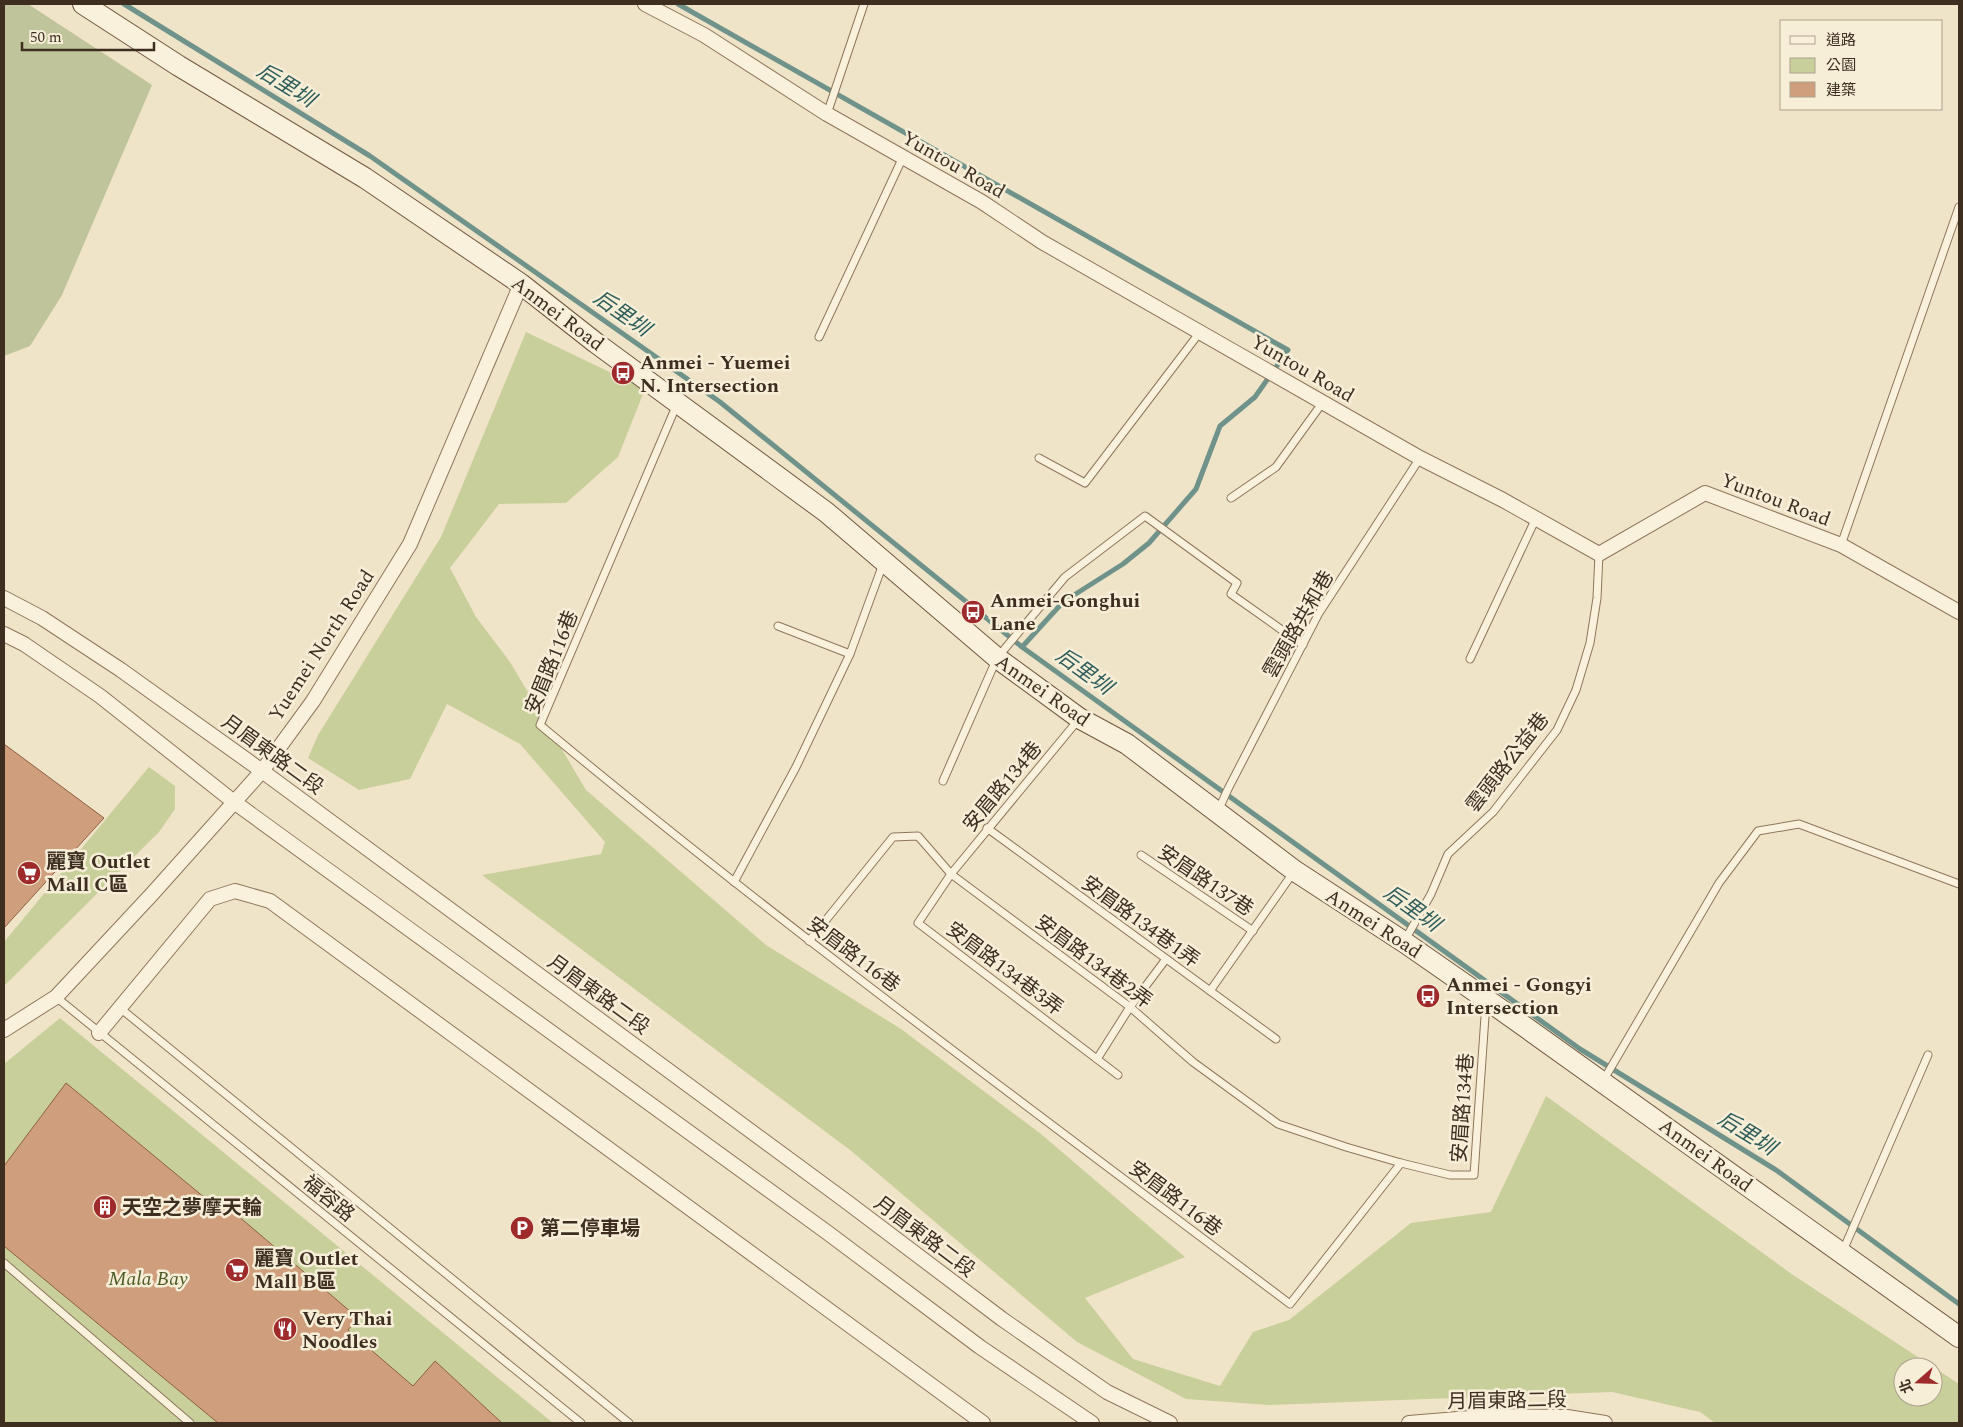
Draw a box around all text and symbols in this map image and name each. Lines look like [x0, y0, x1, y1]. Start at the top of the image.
scale bar [22, 20, 155, 52]
legend [1780, 20, 1943, 110]
text: 50 m [30, 26, 62, 49]
text: 道路 [1826, 29, 1856, 52]
text: 公園 [1826, 54, 1856, 77]
water label: 后里圳 [250, 56, 323, 118]
text: 建築 [1826, 79, 1856, 102]
street label: Yuntou Road [896, 123, 1011, 207]
street label: Anmei Road [504, 269, 610, 359]
water label: 后里圳 [586, 283, 659, 347]
street label: Yuntou Road [1245, 327, 1360, 411]
place label: Anmei - Yuemei N. Intersection [640, 348, 790, 401]
bus stop icon: Anmei - Yuemei N. Intersection [610, 360, 636, 386]
street label: Yuntou Road [1716, 465, 1835, 535]
street label: Yuemei North Road [261, 564, 382, 727]
street label: 雲頭路共和巷 [1256, 565, 1342, 684]
place label: Anmei-Gonghui Lane [990, 586, 1140, 639]
bus stop icon: Anmei-Gonghui Lane [960, 599, 986, 625]
street label: 安眉路116巷 [517, 606, 586, 719]
water label: 后里圳 [1049, 640, 1121, 705]
street label: Anmei Road [989, 647, 1096, 735]
street label: 雲頭路公益巷 [1459, 706, 1557, 819]
street label: 月眉東路二段 [215, 707, 330, 802]
street label: 安眉路134巷 [956, 735, 1050, 838]
street label: 安眉路137巷 [1151, 838, 1259, 924]
place label: 麗寶 Outlet Mall C區 [46, 847, 151, 900]
supermarket icon: 麗寶 Outlet Mall C區 [16, 860, 42, 886]
street label: 安眉路134巷1弄 [1075, 869, 1206, 975]
water label: 后里圳 [1377, 877, 1449, 942]
street label: Anmei Road [1319, 881, 1428, 966]
street label: 安眉路134巷2弄 [1028, 908, 1158, 1016]
street label: 安眉路116巷 [800, 910, 906, 1000]
street label: 安眉路134巷3弄 [939, 915, 1069, 1023]
street label: 月眉東路二段 [541, 947, 656, 1042]
place label: Anmei - Gongyi Intersection [1446, 970, 1592, 1023]
bus stop icon: Anmei - Gongyi Intersection [1415, 983, 1441, 1009]
street label: 安眉路134巷 [1444, 1052, 1482, 1164]
water label: 后里圳 [1711, 1104, 1784, 1166]
street label: Anmei Road [1652, 1111, 1759, 1200]
street label: 安眉路116巷 [1122, 1154, 1228, 1244]
street label: 福容路 [296, 1168, 361, 1229]
street label: 月眉東路二段 [867, 1189, 981, 1285]
place label: 天空之夢摩天輪 [122, 1193, 262, 1223]
building icon: 天空之夢摩天輪 [92, 1194, 118, 1220]
place label: 第二停車場 [540, 1214, 640, 1244]
parking icon: 第二停車場 [509, 1215, 535, 1241]
place label: 麗寶 Outlet Mall B區 [254, 1244, 359, 1297]
supermarket icon: 麗寶 Outlet Mall B區 [224, 1257, 250, 1283]
park label: Mala Bay [108, 1264, 188, 1294]
place label: Very Thai Noodles [302, 1304, 393, 1357]
restaurant icon: Very Thai Noodles [272, 1316, 298, 1342]
north arrow [1893, 1357, 1943, 1407]
text: 北 [1894, 1376, 1919, 1396]
street label: 月眉東路二段 [1447, 1385, 1567, 1417]

